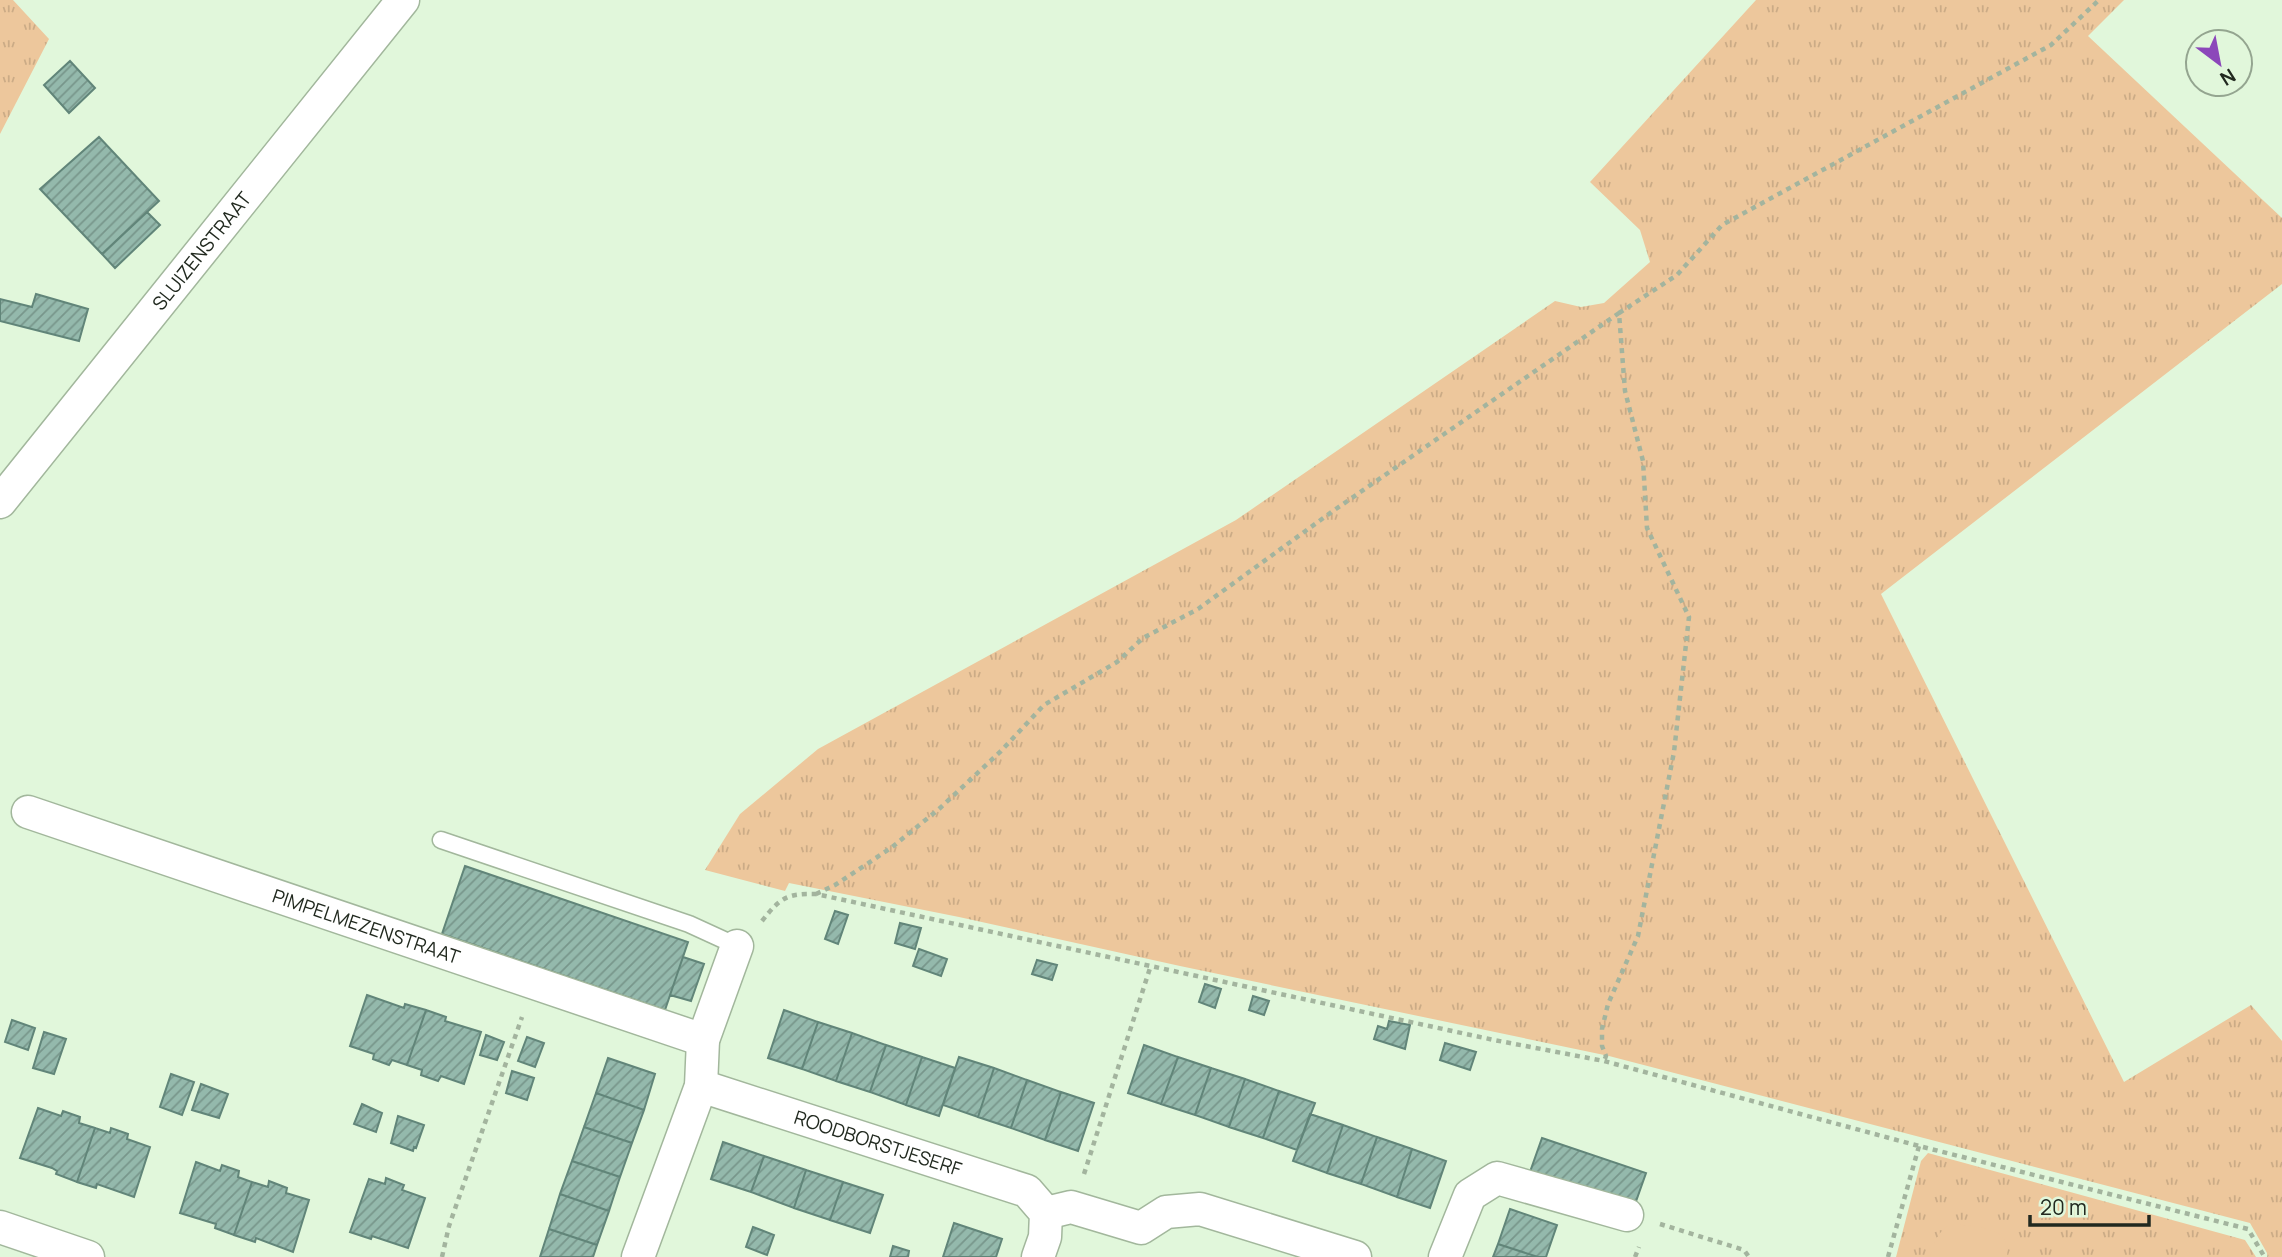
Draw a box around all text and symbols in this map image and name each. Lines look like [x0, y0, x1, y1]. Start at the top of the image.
north arrow [2184, 28, 2254, 98]
text: N [2215, 63, 2241, 92]
street label: SLUIZENSTRAAT [146, 186, 257, 315]
street label: PIMPELMEZENSTRAAT [269, 883, 464, 970]
street label: ROODBORSTJESERF [791, 1104, 965, 1182]
scale bar [2030, 1184, 2149, 1228]
text: 20 m [2040, 1193, 2087, 1221]

